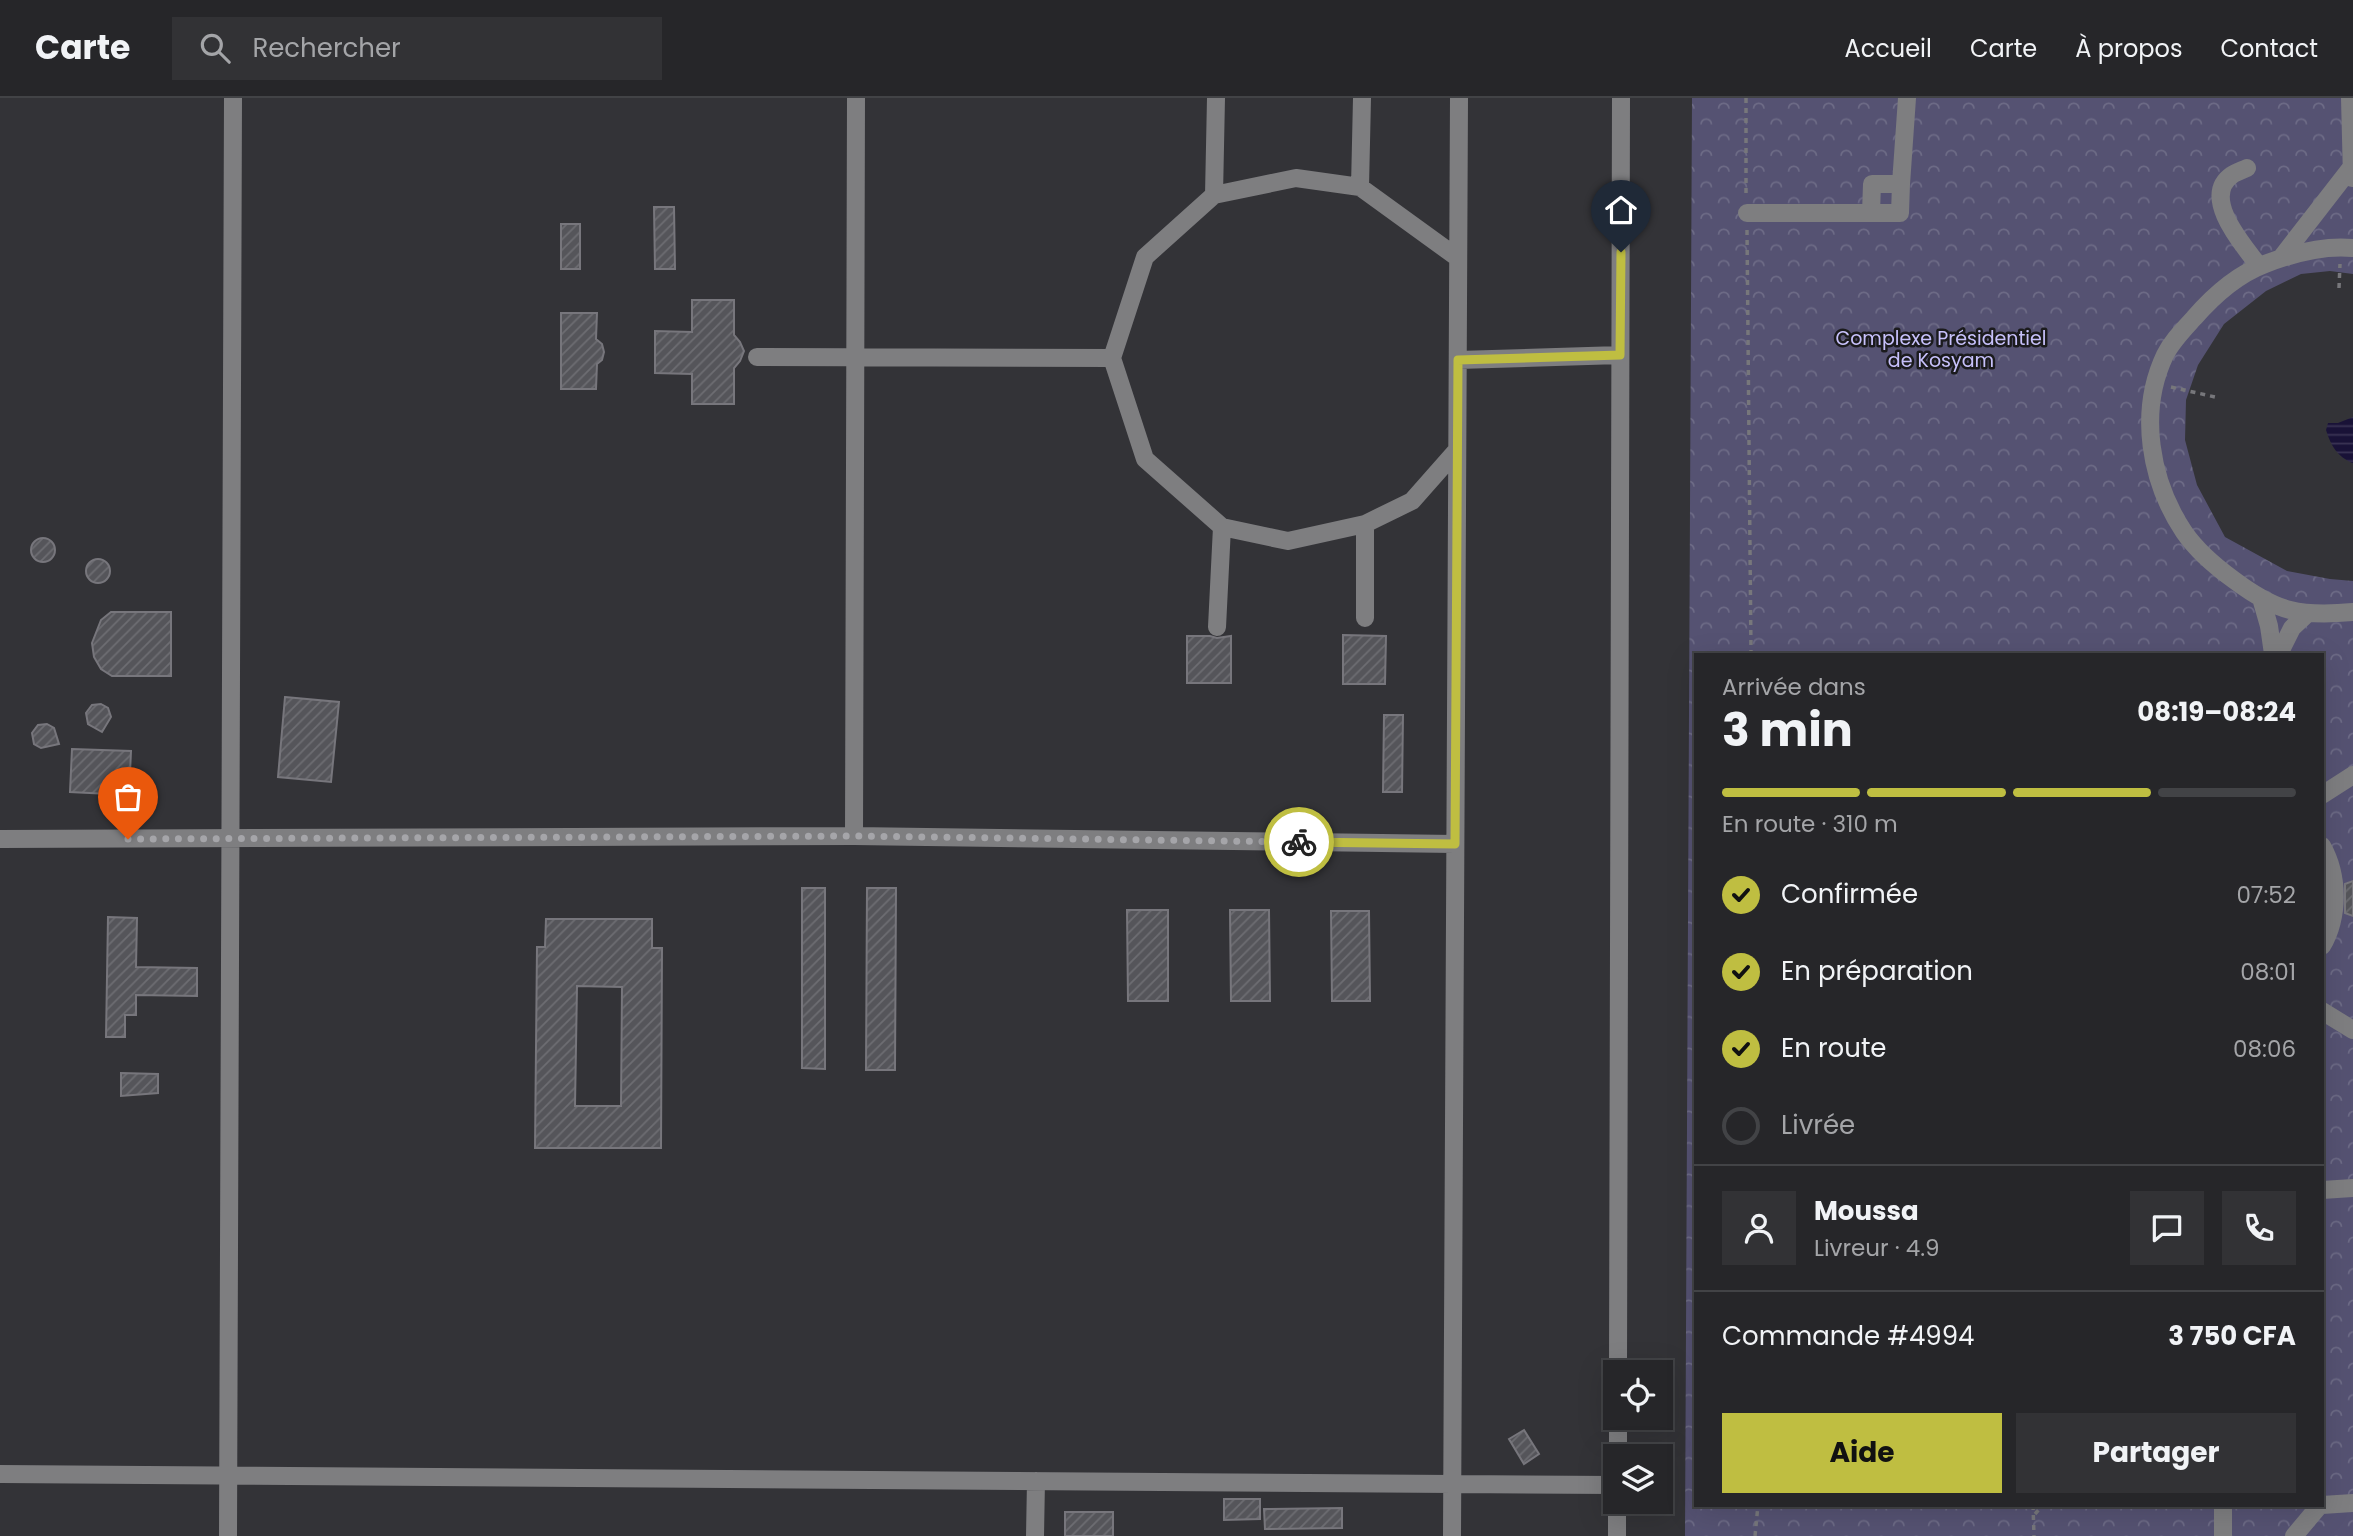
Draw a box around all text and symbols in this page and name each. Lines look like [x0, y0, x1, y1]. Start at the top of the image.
search box [172, 17, 662, 80]
text: Carte [35, 24, 130, 71]
icon: search [196, 29, 234, 67]
text: Rechercher [252, 30, 401, 66]
text: Accueil [1845, 32, 1932, 65]
text: Carte [1970, 32, 2037, 65]
text: À propos [2075, 32, 2182, 65]
text: Contact [2220, 32, 2318, 65]
pin [1591, 180, 1651, 252]
icon: home [1602, 191, 1640, 229]
park label: Complexe Présidentiel de Kosyam [1836, 325, 2046, 374]
text: Arrivée dans [1722, 671, 1866, 703]
text: 08:19–08:24 [2137, 694, 2296, 730]
text: 3 min [1722, 698, 1853, 762]
pin [98, 767, 158, 839]
icon: bag [109, 778, 147, 816]
courier [1264, 807, 1334, 877]
text: En route · 310 m [1722, 808, 1898, 840]
icon: bike [1280, 823, 1318, 861]
icon: check [1722, 876, 1760, 914]
text: Confirmée [1781, 876, 1918, 912]
text: 07:52 [2236, 879, 2296, 911]
icon: check [1722, 953, 1760, 991]
text: En préparation [1781, 953, 1973, 989]
text: 08:01 [2240, 956, 2296, 988]
icon: check [1722, 1030, 1760, 1068]
text: En route [1781, 1030, 1886, 1066]
text: 08:06 [2233, 1033, 2296, 1065]
text: Livrée [1781, 1107, 1855, 1143]
button: person [1722, 1191, 1796, 1265]
button: chat [2130, 1191, 2204, 1265]
button: phone [2222, 1191, 2296, 1265]
text: Moussa [1814, 1193, 1919, 1229]
text: Livreur · 4.9 [1814, 1232, 1940, 1264]
text: Commande #4994 [1722, 1318, 1974, 1354]
text: 3 750 CFA [2168, 1318, 2296, 1354]
map controls [1603, 1360, 1673, 1514]
button: locate [1603, 1360, 1673, 1430]
button: Aide [1722, 1413, 2002, 1493]
button: Partager [2016, 1413, 2296, 1493]
button: layers [1603, 1444, 1673, 1514]

